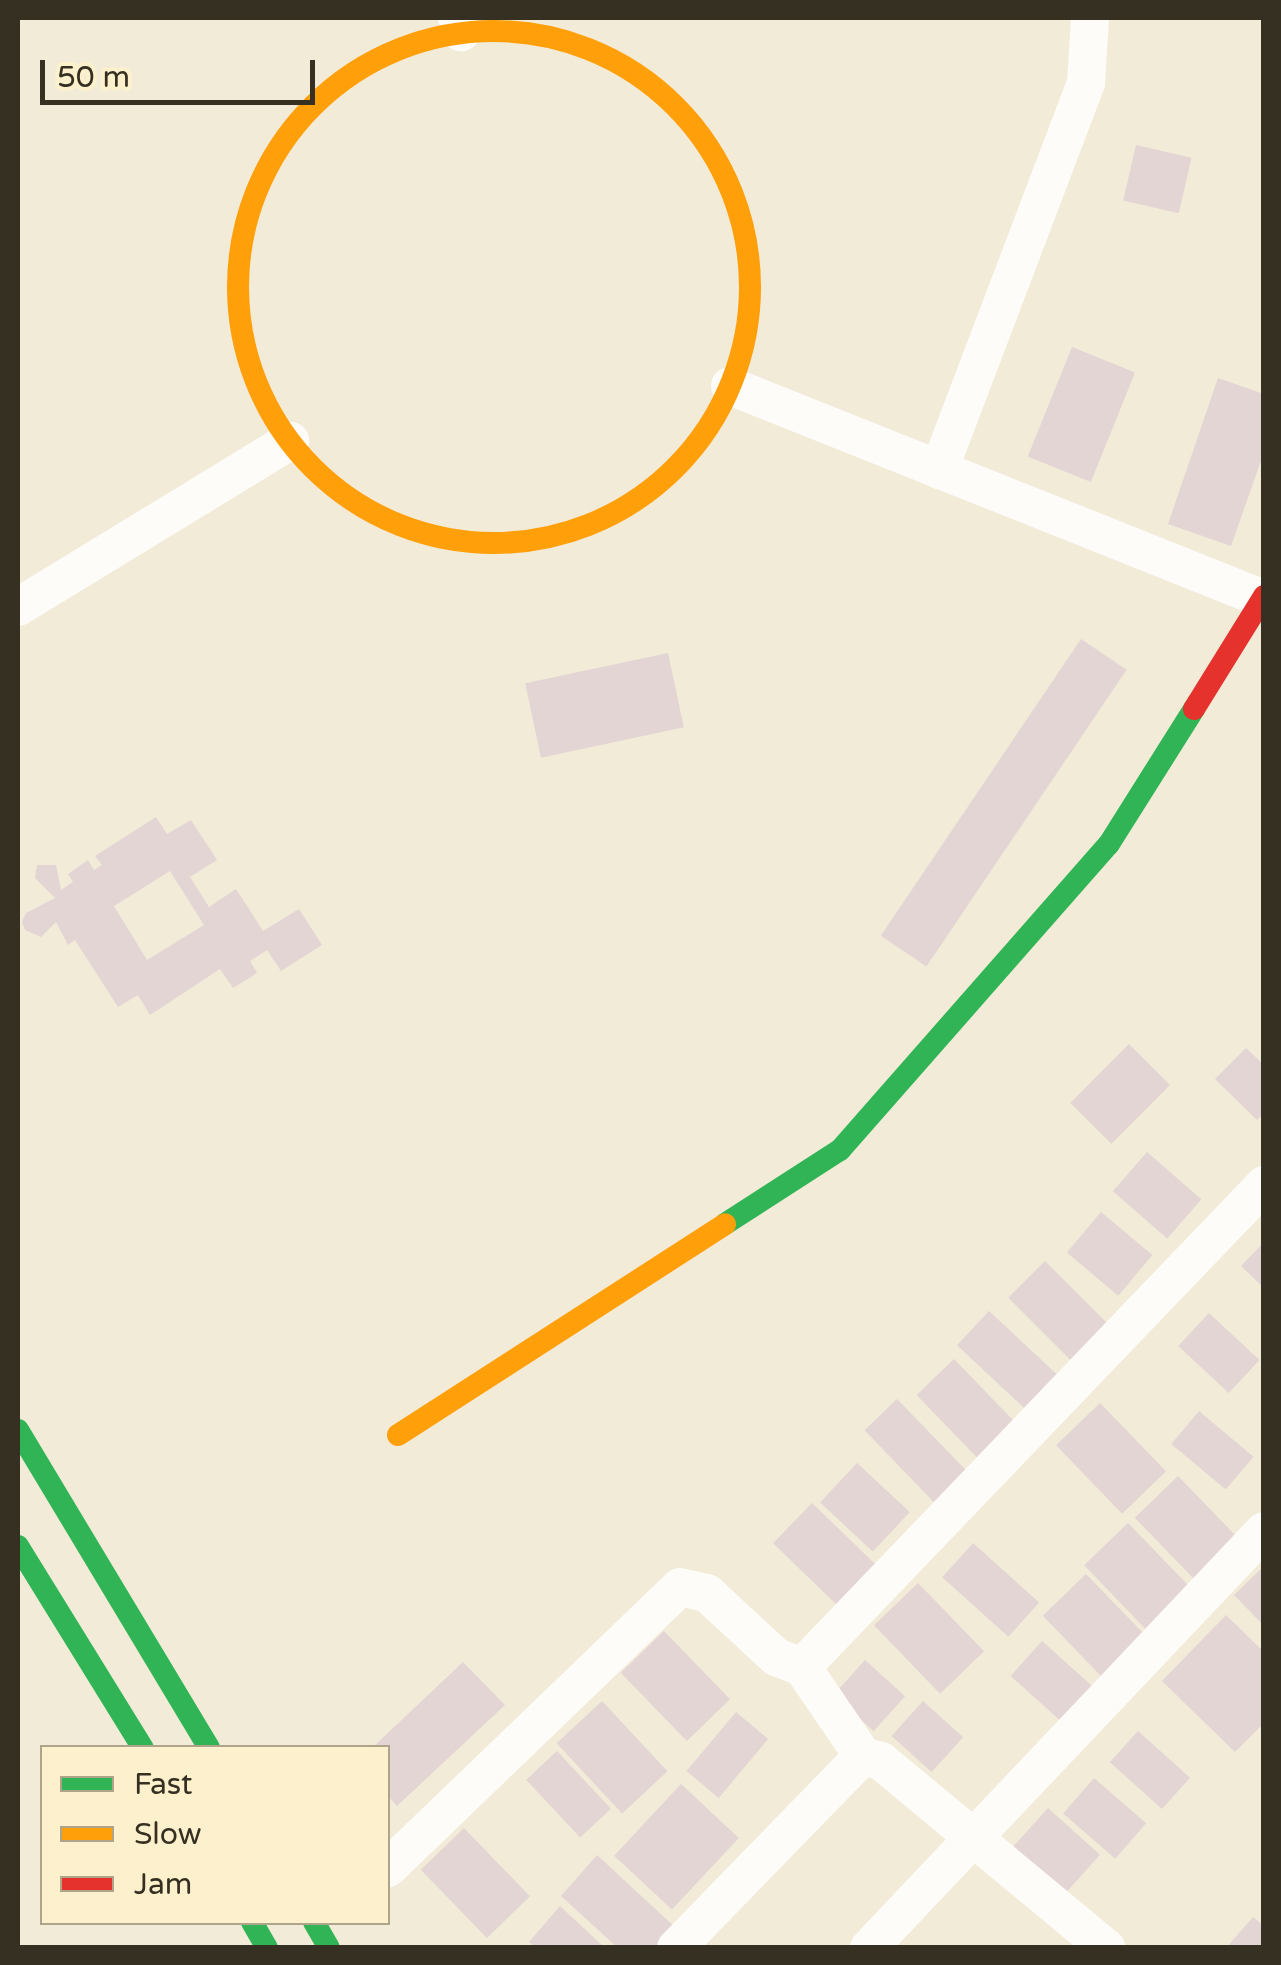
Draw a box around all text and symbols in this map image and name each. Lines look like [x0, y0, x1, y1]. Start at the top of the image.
scale bar [45, 40, 320, 102]
text: 50 m [57, 59, 130, 96]
legend [40, 1745, 390, 1925]
text: Fast [134, 1766, 193, 1803]
text: Slow [134, 1816, 202, 1853]
text: Jam [134, 1866, 192, 1903]

